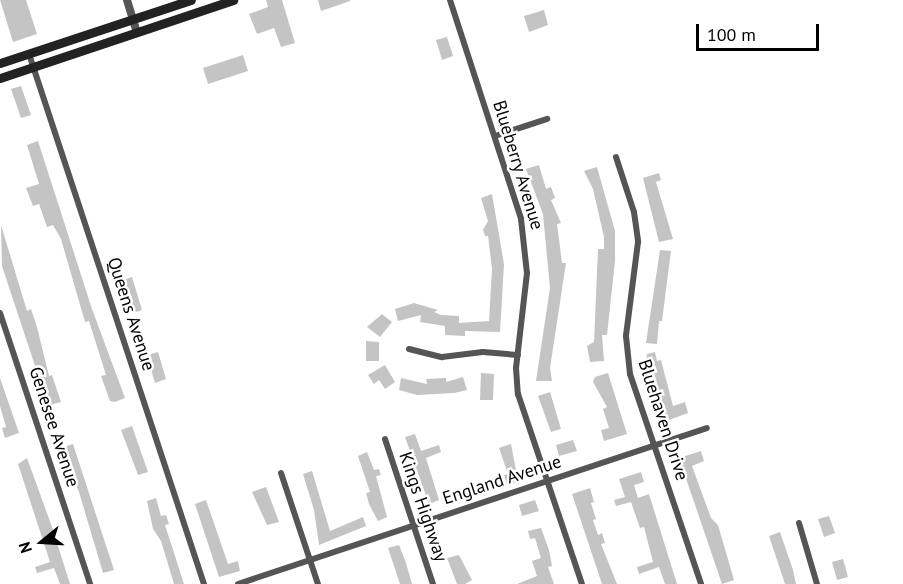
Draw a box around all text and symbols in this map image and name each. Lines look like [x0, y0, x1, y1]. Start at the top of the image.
scale bar [699, 12, 822, 50]
text: 100 m [707, 23, 756, 46]
street label: Blueberry Avenue [488, 97, 548, 233]
street label: Queens Avenue [102, 254, 160, 374]
street label: Bluehaven Drive [633, 357, 693, 483]
street label: Genesee Avenue [24, 364, 84, 490]
street label: Kings Highway [394, 449, 452, 565]
street label: England Avenue [440, 451, 564, 509]
north arrow [12, 512, 72, 572]
text: N [14, 539, 36, 556]

